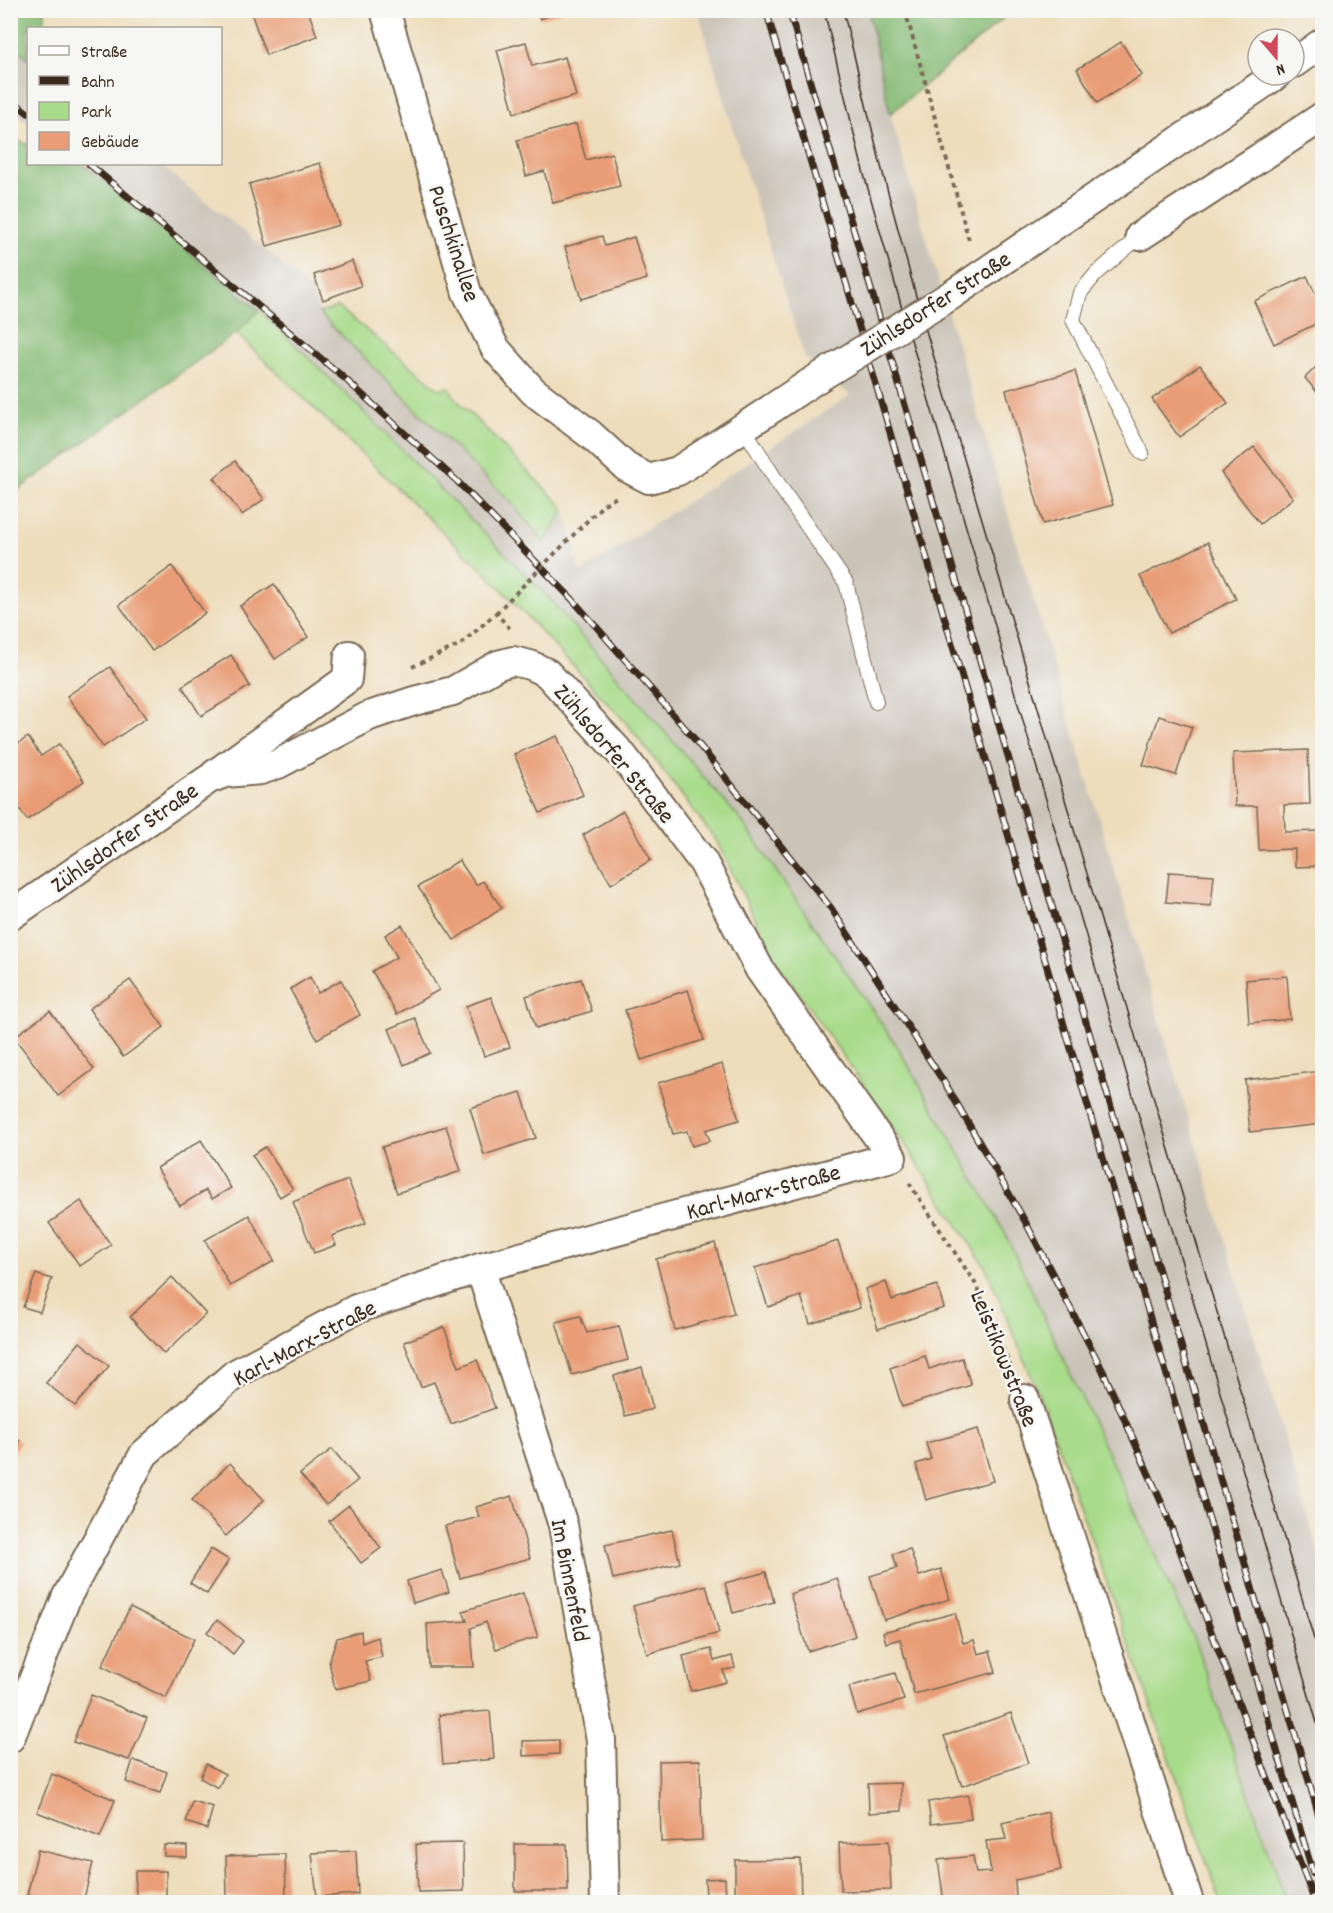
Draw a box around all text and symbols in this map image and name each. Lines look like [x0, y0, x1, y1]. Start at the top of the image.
legend [27, 27, 222, 165]
north arrow [1246, 27, 1306, 87]
text: Straße [81, 41, 127, 66]
text: N [1273, 57, 1288, 81]
text: Bahn [81, 71, 115, 96]
text: Park [81, 101, 112, 126]
text: Gebäude [81, 131, 139, 156]
street label: Puschkinallee [417, 181, 487, 307]
street label: Zühlsdorfer Straße [855, 244, 1019, 367]
street label: Zühlsdorfer Straße [544, 678, 682, 832]
street label: Zühlsdorfer Straße [45, 776, 207, 903]
street label: Karl-Marx-Straße [683, 1157, 845, 1231]
street label: Leistikowstraße [959, 1285, 1045, 1433]
street label: Karl-Marx-Straße [228, 1293, 383, 1397]
street label: Im Binnenfeld [539, 1516, 597, 1645]

